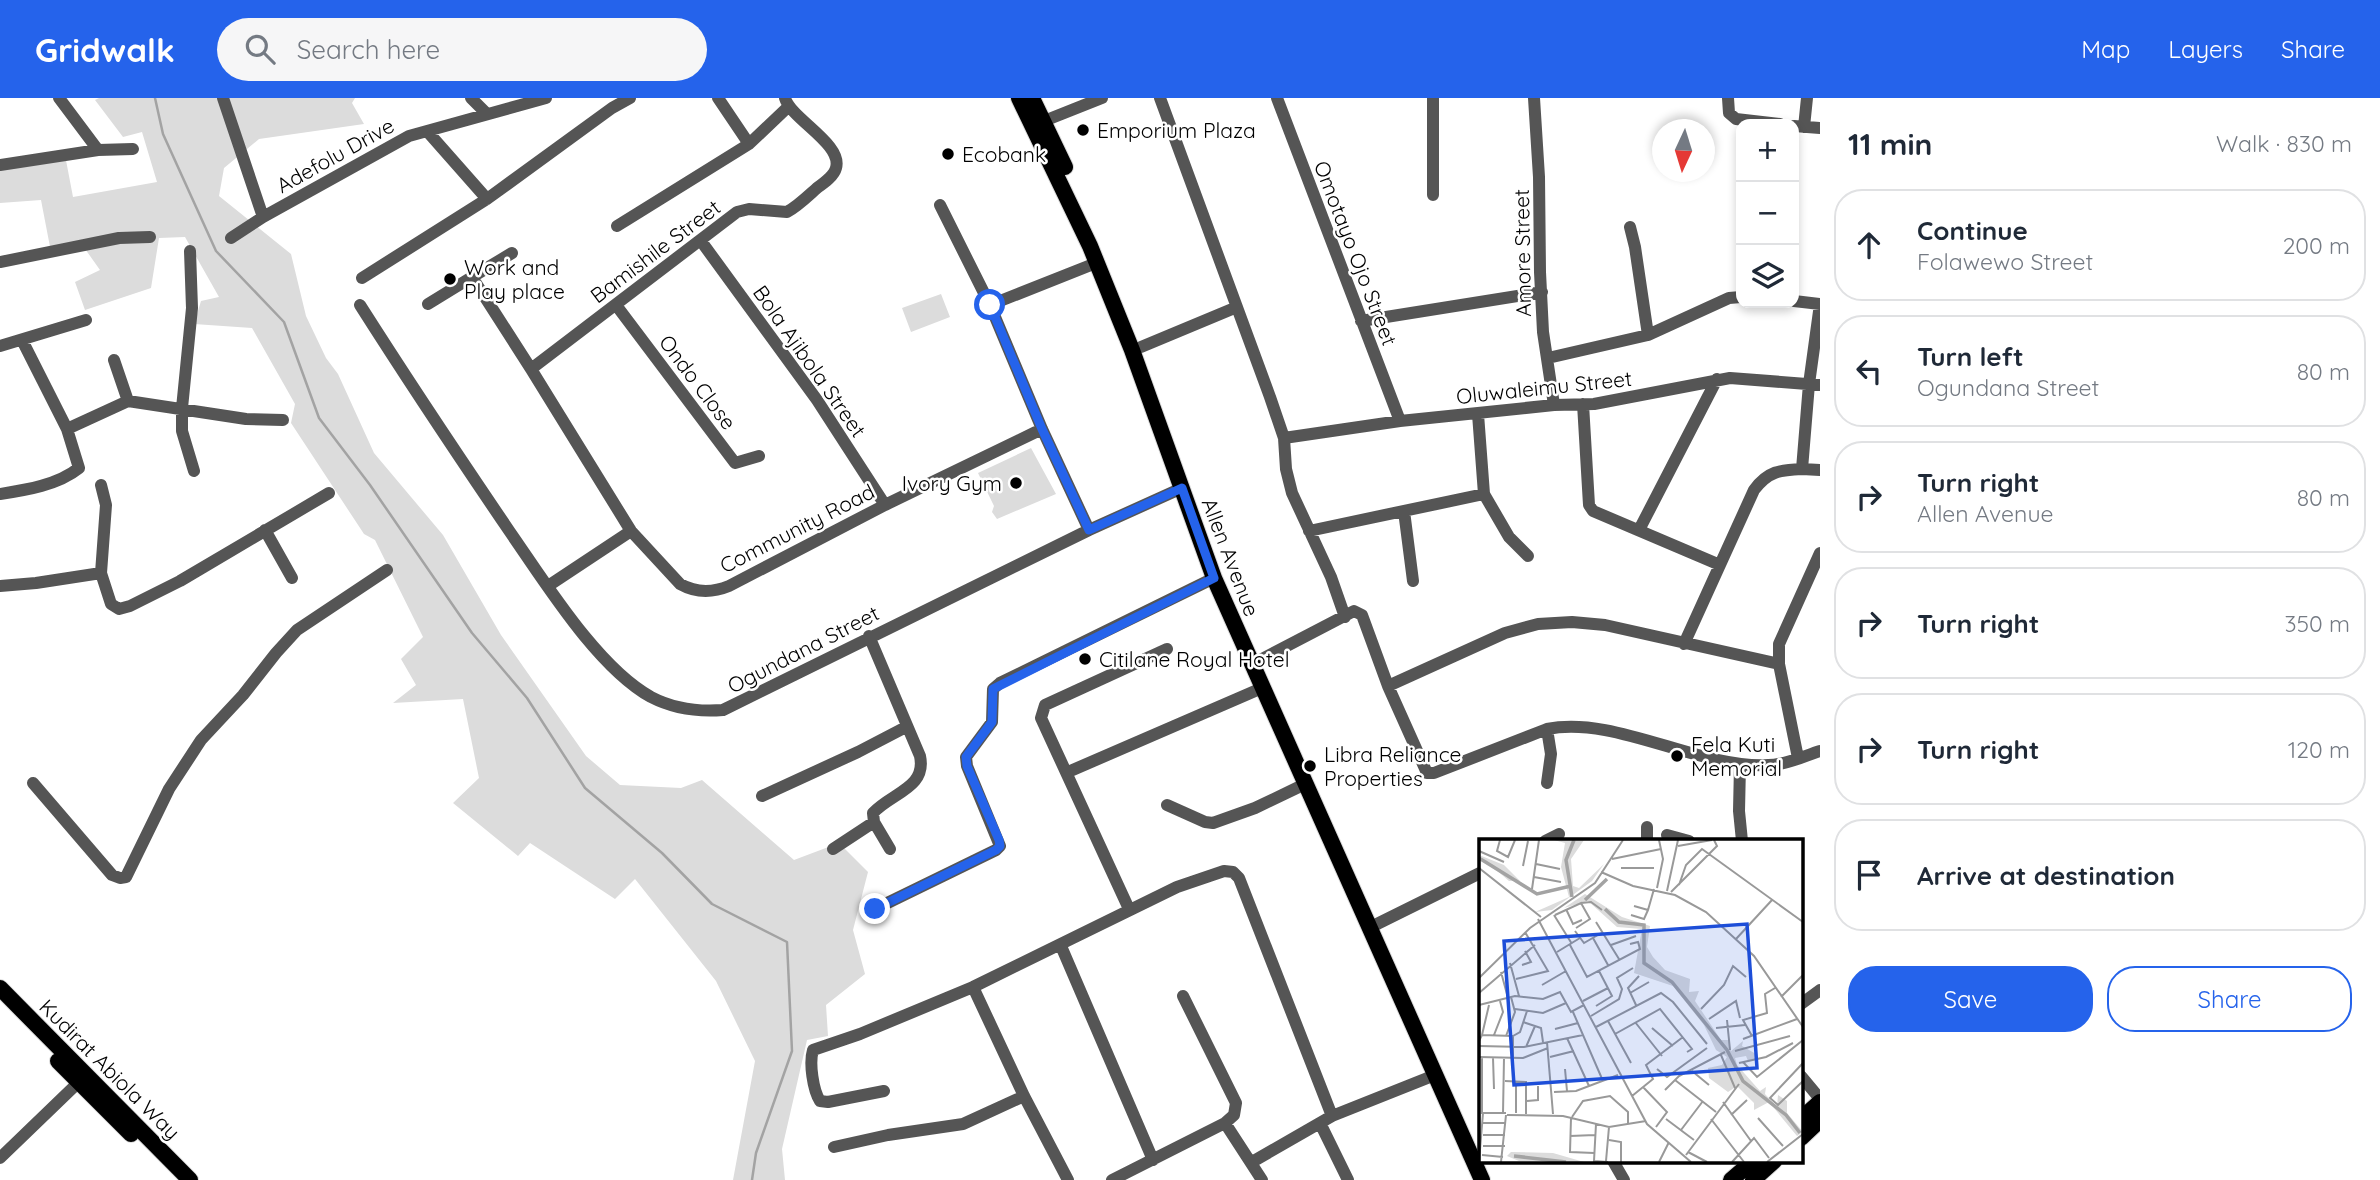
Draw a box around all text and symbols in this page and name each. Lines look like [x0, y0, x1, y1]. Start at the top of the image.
search box [217, 18, 707, 81]
text: Gridwalk [35, 29, 175, 70]
icon: search [241, 30, 279, 68]
text: Search here [297, 33, 440, 66]
text: Map [2081, 34, 2130, 64]
text: Layers [2168, 34, 2243, 64]
text: Share [2281, 34, 2345, 64]
street label: Adefolu Drive [272, 112, 398, 198]
place label: Emporium Plaza [1097, 117, 1256, 143]
north arrow [1652, 119, 1715, 182]
map controls [1736, 119, 1799, 308]
button: + [1736, 119, 1799, 182]
marker: Emporium Plaza [1075, 122, 1091, 138]
text: 11 min [1848, 125, 1932, 163]
text: Walk · 830 m [2216, 129, 2352, 158]
place label: Ecobank [962, 141, 1046, 167]
marker: Ecobank [940, 146, 956, 162]
street label: Omotayo Ojo Street [1309, 157, 1403, 349]
button: − [1736, 182, 1799, 245]
street label: Amore Street [1508, 189, 1536, 317]
street label: Bamishile Street [585, 194, 725, 308]
text: Continue [1917, 214, 2028, 247]
icon: ahead [1850, 226, 1888, 264]
text: 200 m [2283, 231, 2350, 260]
button: layers [1736, 245, 1799, 308]
text: Folawewo Street [1917, 247, 2093, 276]
place label: Work and Play place [464, 254, 565, 304]
marker: Work and Play place [442, 271, 458, 287]
street label: Bola Ajibola Street [748, 280, 872, 442]
route start [974, 289, 1005, 320]
street label: Ondo Close [654, 329, 742, 435]
text: Turn left [1917, 340, 2024, 373]
icon: left [1850, 352, 1888, 390]
text: 80 m [2297, 357, 2350, 386]
street label: Oluwaleimu Street [1455, 365, 1633, 409]
text: Ogundana Street [1917, 373, 2099, 402]
text: Turn right [1917, 466, 2039, 499]
place label: Ivory Gym [902, 470, 1002, 496]
marker: Ivory Gym [1008, 475, 1024, 491]
street label: Community Road [715, 478, 879, 578]
icon: right [1850, 478, 1888, 516]
text: 80 m [2297, 483, 2350, 512]
street label: Allen Avenue [1197, 494, 1265, 620]
text: Allen Avenue [1917, 499, 2053, 528]
street label: Ogundana Street [723, 600, 883, 698]
icon: right [1850, 604, 1888, 642]
text: Turn right [1917, 607, 2039, 640]
text: 350 m [2284, 609, 2350, 638]
place label: Citilane Royal Hotel [1099, 646, 1290, 672]
marker: Citilane Royal Hotel [1077, 651, 1093, 667]
icon: right [1850, 730, 1888, 768]
place label: Fela Kuti Memorial [1691, 731, 1782, 781]
text: Turn right [1917, 733, 2039, 766]
text: 120 m [2288, 735, 2350, 764]
place label: Libra Reliance Properties [1324, 741, 1461, 791]
marker: Fela Kuti Memorial [1669, 748, 1685, 764]
marker: Libra Reliance Properties [1302, 758, 1318, 774]
inset map [1479, 839, 1802, 1162]
icon: arrive [1850, 856, 1888, 894]
text: Arrive at destination [1917, 859, 2175, 892]
route end [859, 893, 890, 924]
button: Save [1848, 966, 2093, 1032]
button: Share [2107, 966, 2352, 1032]
street label: Kudirat Abiola Way [34, 993, 186, 1145]

